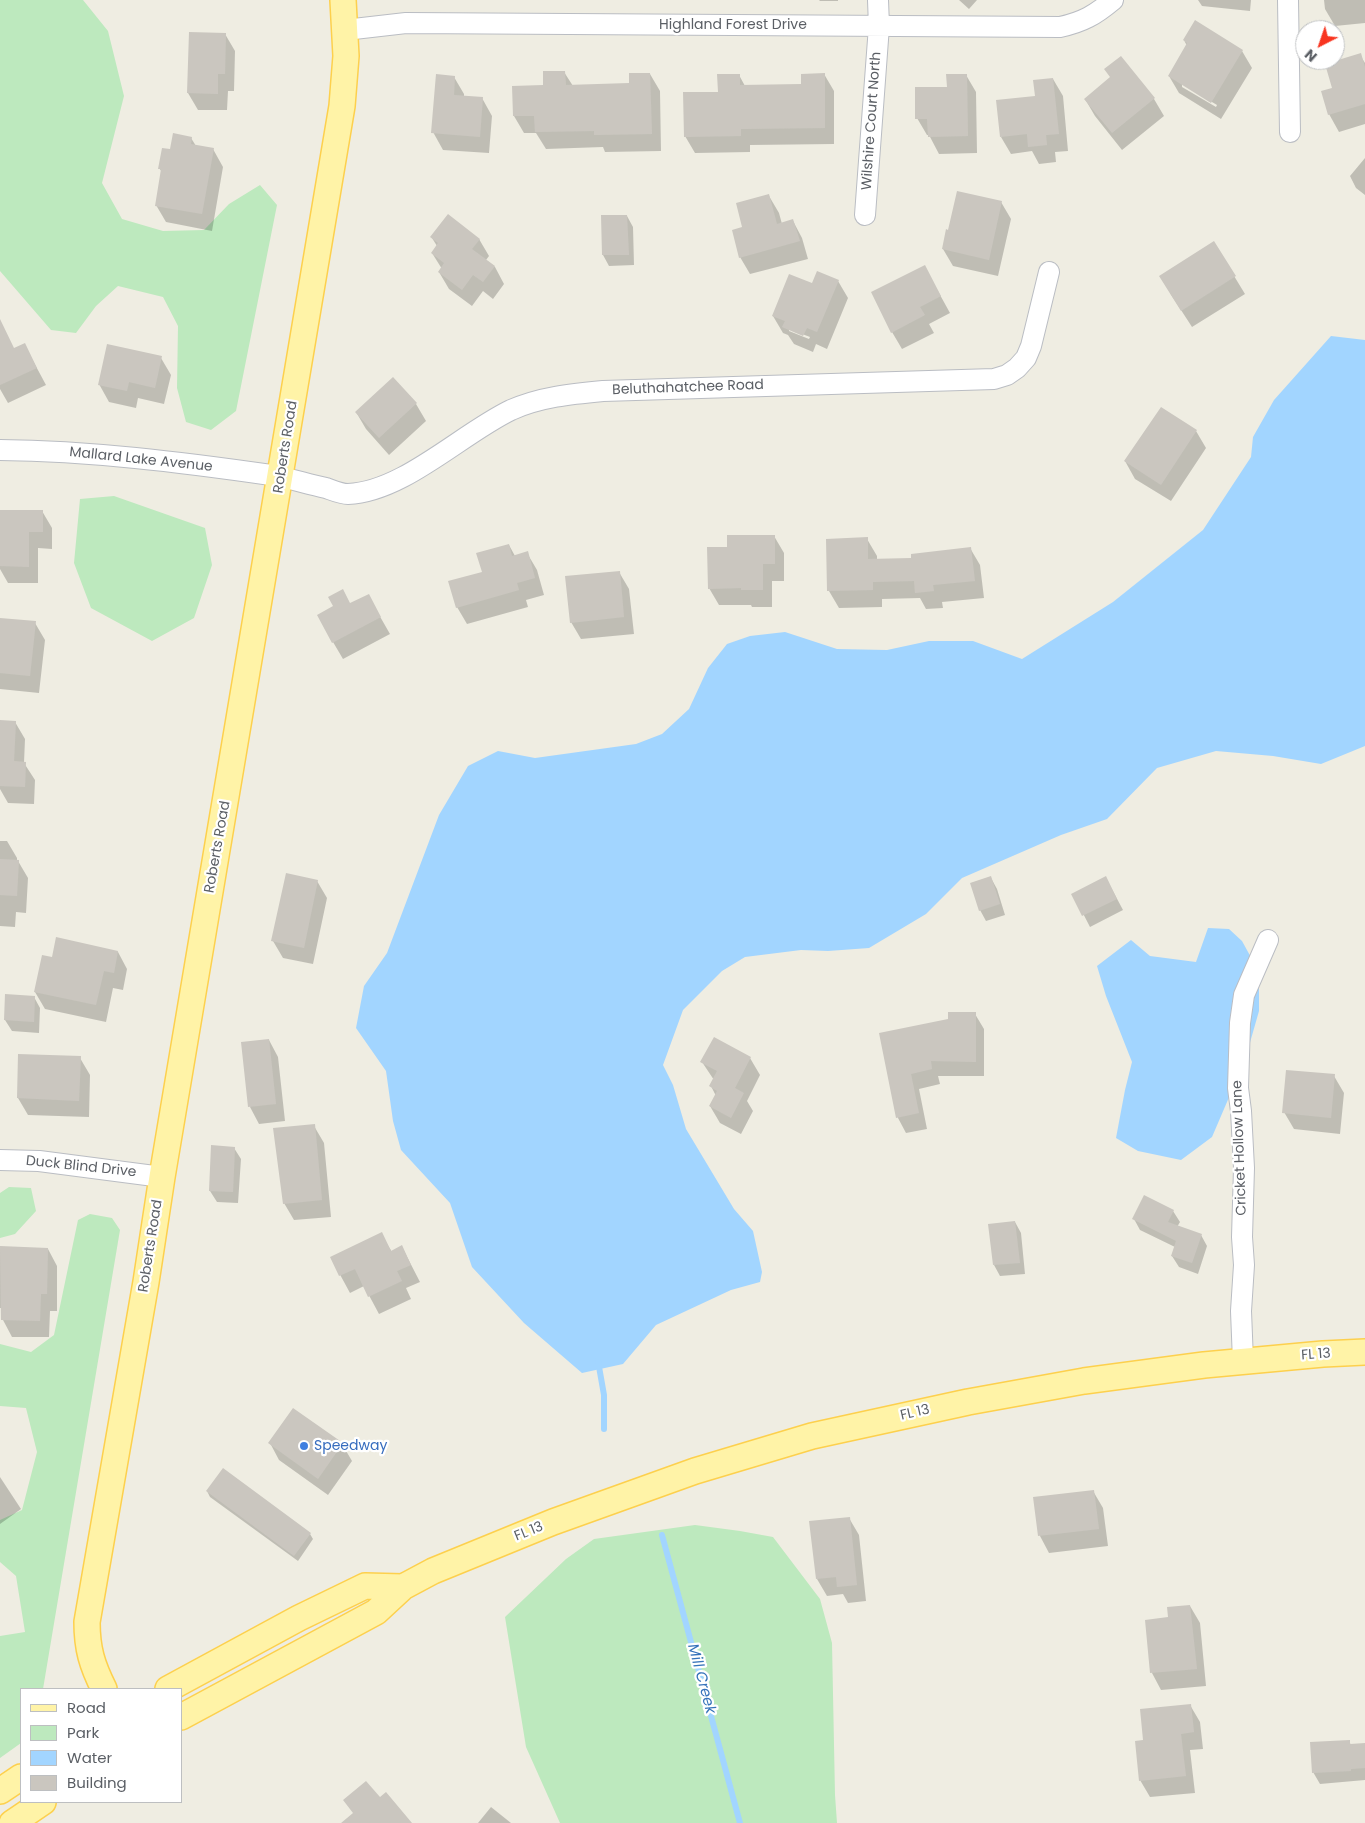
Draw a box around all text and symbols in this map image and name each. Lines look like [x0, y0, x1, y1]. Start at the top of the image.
street label: Highland Forest Drive [659, 17, 807, 33]
north arrow [1295, 20, 1345, 70]
text: N [1300, 45, 1321, 67]
street label: Wilshire Court North [859, 51, 885, 191]
street label: Beluthahatchee Road [612, 377, 764, 399]
street label: Roberts Road [270, 400, 302, 494]
street label: Mallard Lake Avenue [69, 444, 213, 476]
street label: Roberts Road [202, 800, 234, 894]
street label: Cricket Hollow Lane [1229, 1080, 1251, 1216]
street label: Duck Blind Drive [25, 1153, 137, 1181]
street label: Roberts Road [135, 1199, 167, 1293]
street label: FL 13 [1301, 1346, 1331, 1364]
street label: FL 13 [899, 1401, 931, 1425]
place label: Speedway [314, 1438, 387, 1454]
marker: Speedway [298, 1440, 310, 1452]
street label: FL 13 [512, 1519, 546, 1545]
water label: Mill Creek [683, 1642, 719, 1716]
legend [20, 1688, 182, 1803]
text: Road [67, 1697, 106, 1718]
text: Park [67, 1722, 99, 1743]
text: Water [67, 1747, 112, 1768]
text: Building [67, 1772, 127, 1793]

